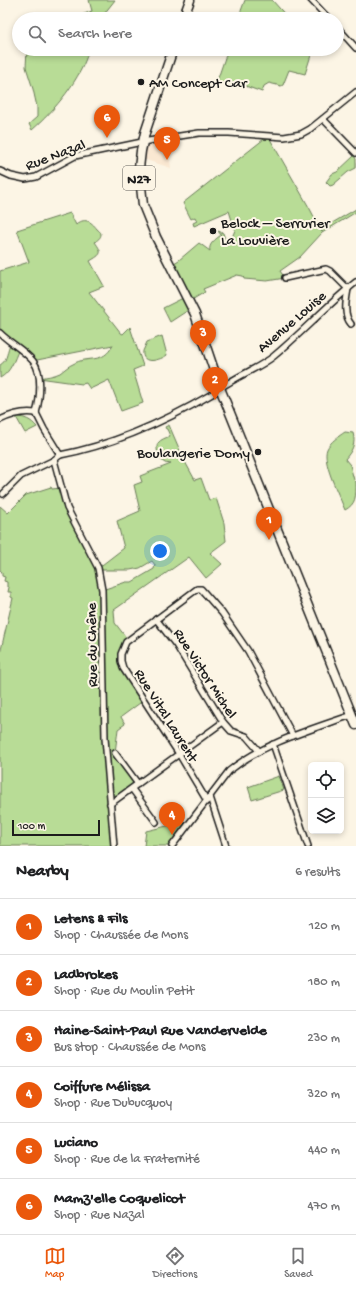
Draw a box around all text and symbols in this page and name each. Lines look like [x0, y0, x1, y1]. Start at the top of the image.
search box [12, 12, 344, 56]
icon: search [26, 23, 48, 45]
text: Search here [58, 25, 132, 43]
place label: AM Concept Car [149, 75, 248, 93]
marker: AM Concept Car [136, 77, 146, 87]
pin: 6 [94, 105, 120, 138]
pin: 5 [154, 127, 180, 160]
street label: Rue Nazal [23, 136, 88, 175]
road number: N27 [123, 166, 155, 190]
place label: Belock – Serrurier La Louvière [220, 215, 331, 250]
marker: Belock – Serrurier La Louvière [208, 226, 218, 236]
street label: Avenue Louise [254, 288, 331, 357]
pin: 3 [190, 320, 216, 353]
pin: 2 [202, 367, 228, 400]
place label: Boulangerie Domy [136, 445, 251, 463]
marker: Boulangerie Domy [253, 447, 263, 457]
pin: 1 [256, 507, 282, 540]
your location [150, 541, 170, 561]
street label: Rue du Chêne [83, 602, 103, 687]
street label: Rue Victor Michel [169, 626, 240, 722]
street label: Rue Vital Laurent [130, 666, 202, 767]
map controls [308, 762, 344, 834]
button: locate [308, 762, 344, 798]
button: layers [308, 798, 344, 834]
pin: 4 [159, 802, 185, 835]
scale bar [12, 818, 100, 837]
text: 100 m [18, 821, 45, 833]
text: Nearby [16, 862, 69, 882]
text: 6 results [295, 865, 340, 880]
text: Letens & Fils [54, 910, 128, 928]
text: 1 [26, 919, 32, 934]
text: 120 m [309, 919, 340, 934]
text: Shop · Chaussée de Mons [54, 928, 188, 943]
text: Ladbrokes [54, 966, 118, 984]
text: 2 [26, 975, 32, 990]
text: 180 m [308, 975, 340, 990]
text: Shop · Rue du Moulin Petit [54, 984, 194, 999]
text: Haine-Saint-Paul Rue Vandervelde [54, 1022, 267, 1040]
text: 3 [26, 1031, 32, 1046]
text: 230 m [307, 1031, 340, 1046]
text: Bus stop · Chaussée de Mons [54, 1040, 206, 1055]
text: Coiffure Mélissa [54, 1078, 150, 1096]
text: 4 [26, 1087, 32, 1102]
text: 320 m [307, 1087, 340, 1102]
text: Shop · Rue Dubucquoy [54, 1096, 172, 1111]
text: Luciano [54, 1134, 98, 1152]
text: 5 [26, 1143, 32, 1158]
text: 440 m [308, 1143, 340, 1158]
text: Shop · Rue de la Fraternité [54, 1152, 200, 1167]
text: Mamz'elle Coquelicot [54, 1190, 185, 1208]
text: 6 [26, 1199, 32, 1214]
text: 470 m [307, 1199, 340, 1214]
text: Shop · Rue Nazal [54, 1208, 145, 1223]
tab: Map [44, 1245, 66, 1281]
tab: Directions [153, 1245, 197, 1281]
tab: Saved [284, 1245, 312, 1281]

